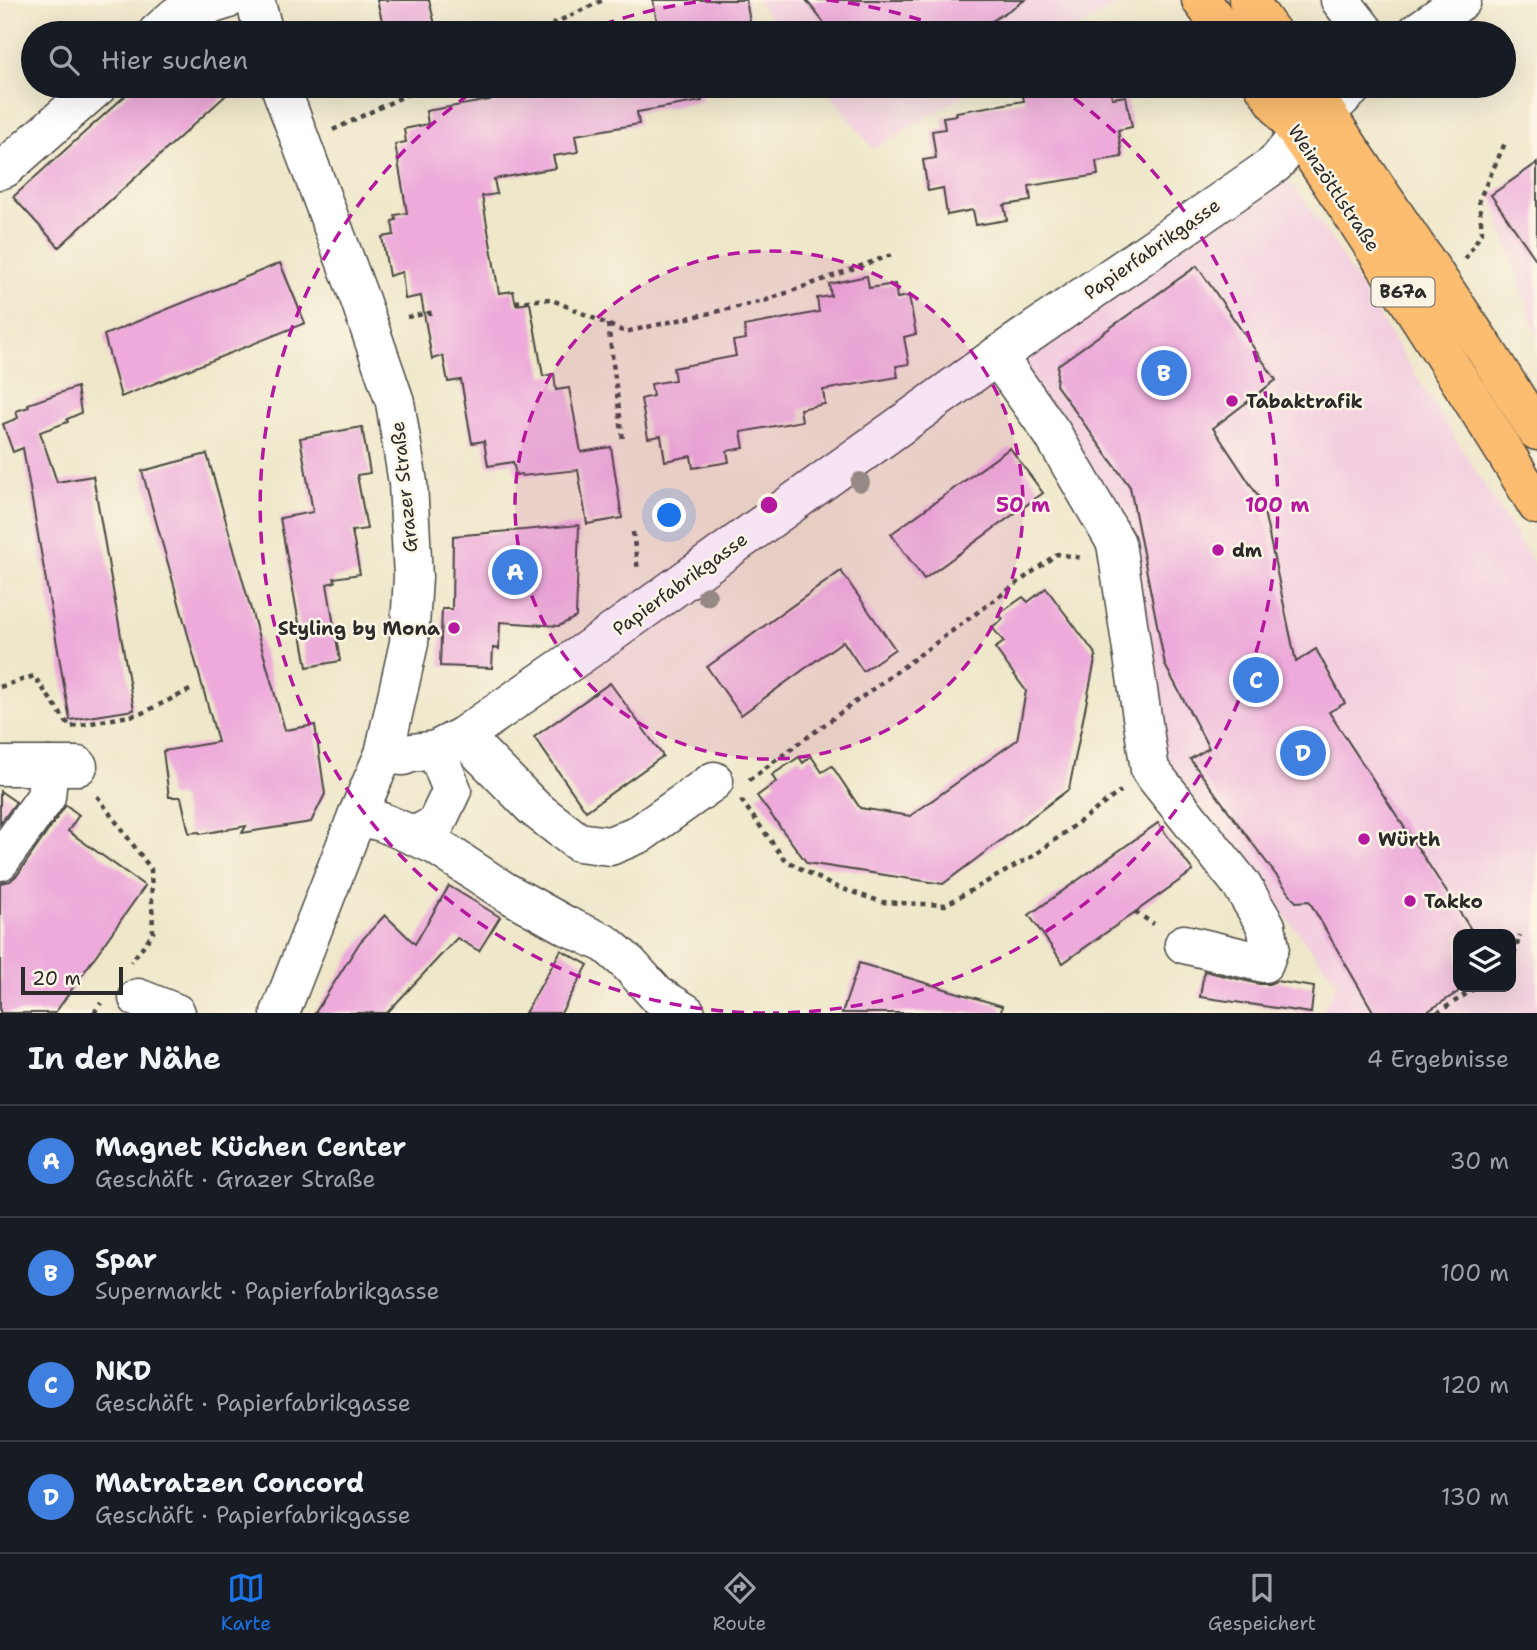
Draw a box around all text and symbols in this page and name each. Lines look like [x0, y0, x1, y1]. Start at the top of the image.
search box [21, 21, 1516, 98]
icon: search [45, 41, 83, 79]
text: Hier suchen [101, 42, 248, 77]
street label: Weinzöttlstraße [1282, 120, 1386, 256]
street label: Papierfabrikgasse [1079, 193, 1225, 305]
road number: B67a [1372, 278, 1434, 306]
pin: B [1141, 347, 1187, 399]
place label: Tabaktrafik [1246, 389, 1363, 414]
marker: Tabaktrafik [1224, 393, 1240, 409]
street label: Grazer Straße [385, 420, 423, 554]
text: 50 m [996, 491, 1050, 519]
text: 100 m [1245, 491, 1309, 519]
centre of rings [757, 493, 781, 517]
your location [652, 498, 686, 532]
street label: Papierfabrikgasse [608, 527, 752, 641]
place label: dm [1232, 538, 1262, 563]
marker: dm [1210, 542, 1226, 558]
pin: A [492, 546, 538, 598]
place label: Styling by Mona [278, 616, 440, 641]
marker: Styling by Mona [446, 620, 462, 636]
pin: C [1233, 654, 1279, 706]
pin: D [1280, 727, 1326, 779]
place label: Würth [1378, 827, 1441, 852]
marker: Würth [1356, 831, 1372, 847]
place label: Takko [1424, 889, 1483, 914]
marker: Takko [1402, 893, 1418, 909]
map controls [1453, 929, 1516, 992]
button: layers [1453, 929, 1516, 992]
scale bar [21, 964, 122, 996]
text: 20 m [32, 966, 81, 991]
text: In der Nähe [28, 1038, 221, 1079]
text: 4 Ergebnisse [1367, 1044, 1509, 1074]
text: Magnet Küchen Center [95, 1129, 406, 1164]
text: A [42, 1146, 60, 1176]
text: 30 m [1450, 1146, 1509, 1176]
text: Geschäft · Grazer Straße [95, 1164, 375, 1194]
text: Spar [95, 1241, 157, 1276]
text: B [44, 1258, 58, 1288]
text: 100 m [1440, 1258, 1509, 1288]
text: Supermarkt · Papierfabrikgasse [95, 1276, 440, 1306]
text: NKD [95, 1353, 151, 1388]
text: C [44, 1370, 58, 1400]
text: 120 m [1441, 1370, 1509, 1400]
text: Geschäft · Papierfabrikgasse [95, 1388, 411, 1418]
text: Matratzen Concord [95, 1465, 364, 1500]
text: D [43, 1482, 59, 1512]
text: 130 m [1441, 1482, 1509, 1512]
text: Geschäft · Papierfabrikgasse [95, 1500, 411, 1530]
tab: Karte [221, 1569, 271, 1636]
tab: Route [713, 1569, 766, 1636]
tab: Gespeichert [1208, 1569, 1316, 1636]

